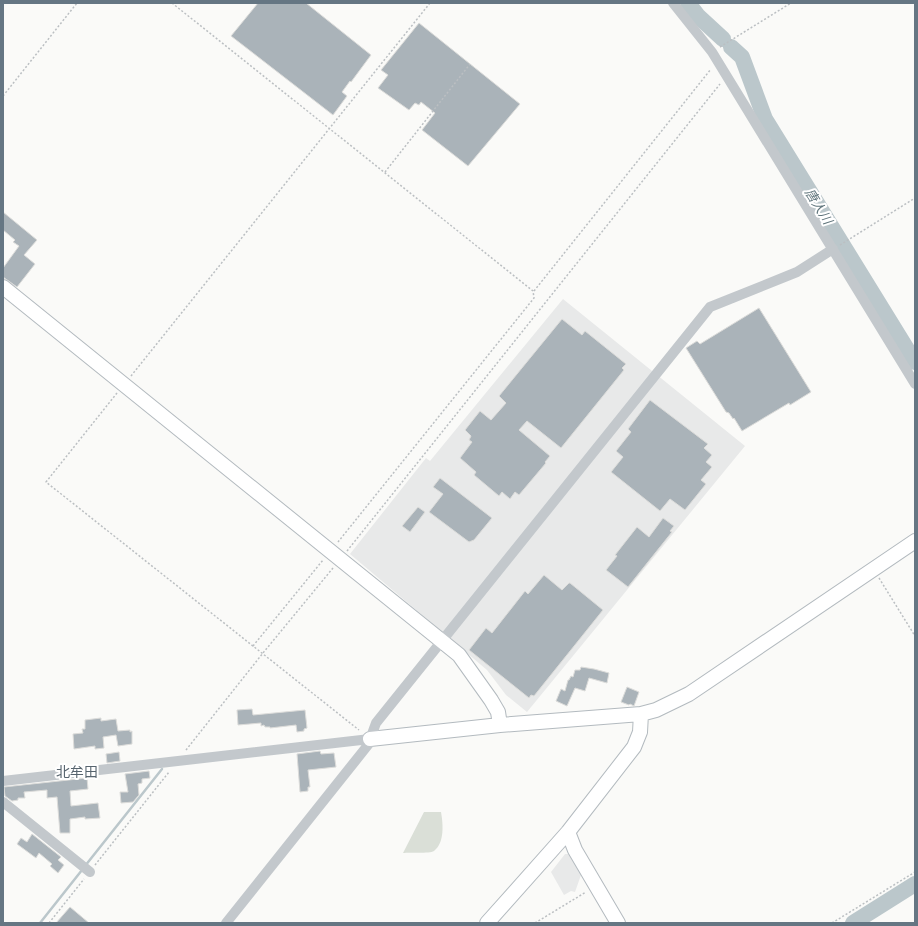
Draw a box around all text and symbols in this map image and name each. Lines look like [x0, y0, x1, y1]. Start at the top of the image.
water label: 唐人川 [802, 186, 836, 228]
district label: 北牟田 [56, 764, 98, 781]

